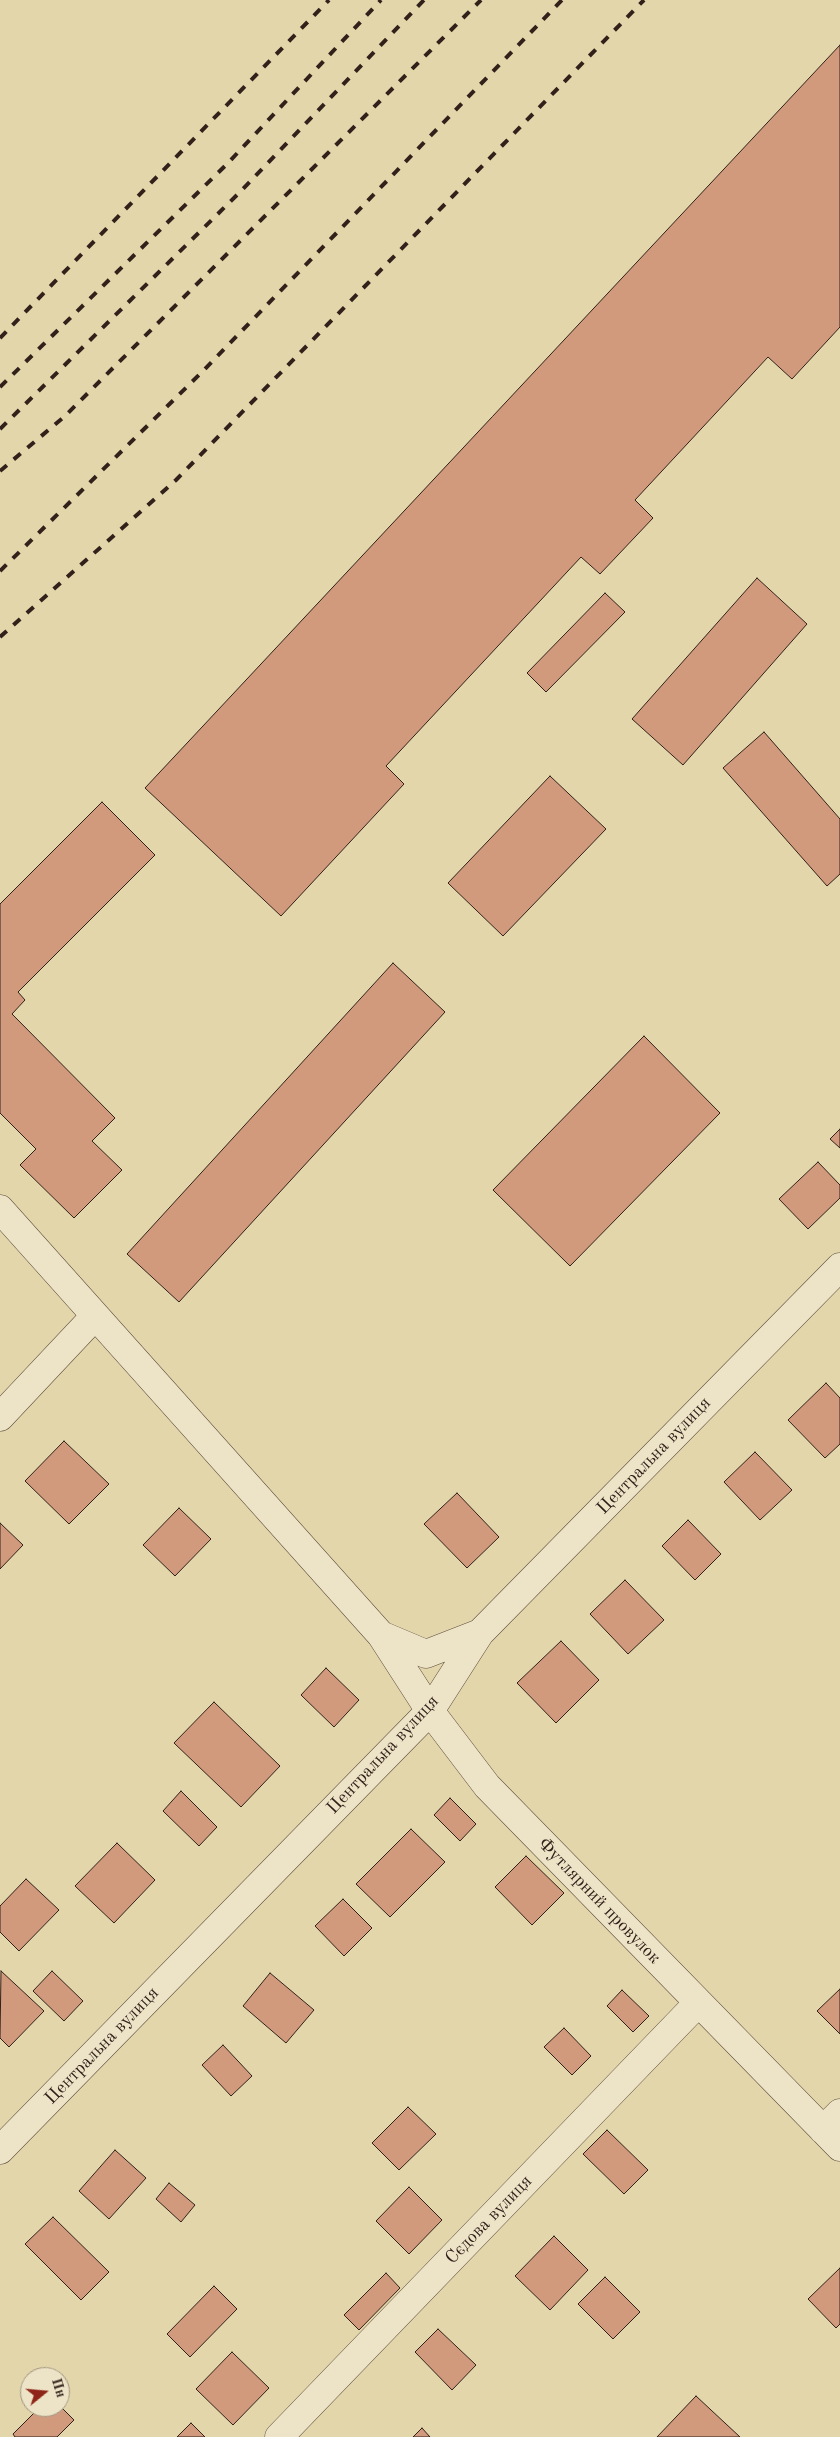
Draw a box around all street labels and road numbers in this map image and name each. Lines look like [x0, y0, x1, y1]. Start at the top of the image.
street label: Центральна вулиця [592, 1393, 716, 1519]
street label: Центральна вулиця [322, 1691, 444, 1819]
street label: Футлярний провулок [533, 1833, 665, 1969]
street label: Центральна вулиця [40, 1983, 164, 2109]
street label: Сєдова вулиця [441, 2171, 537, 2269]

